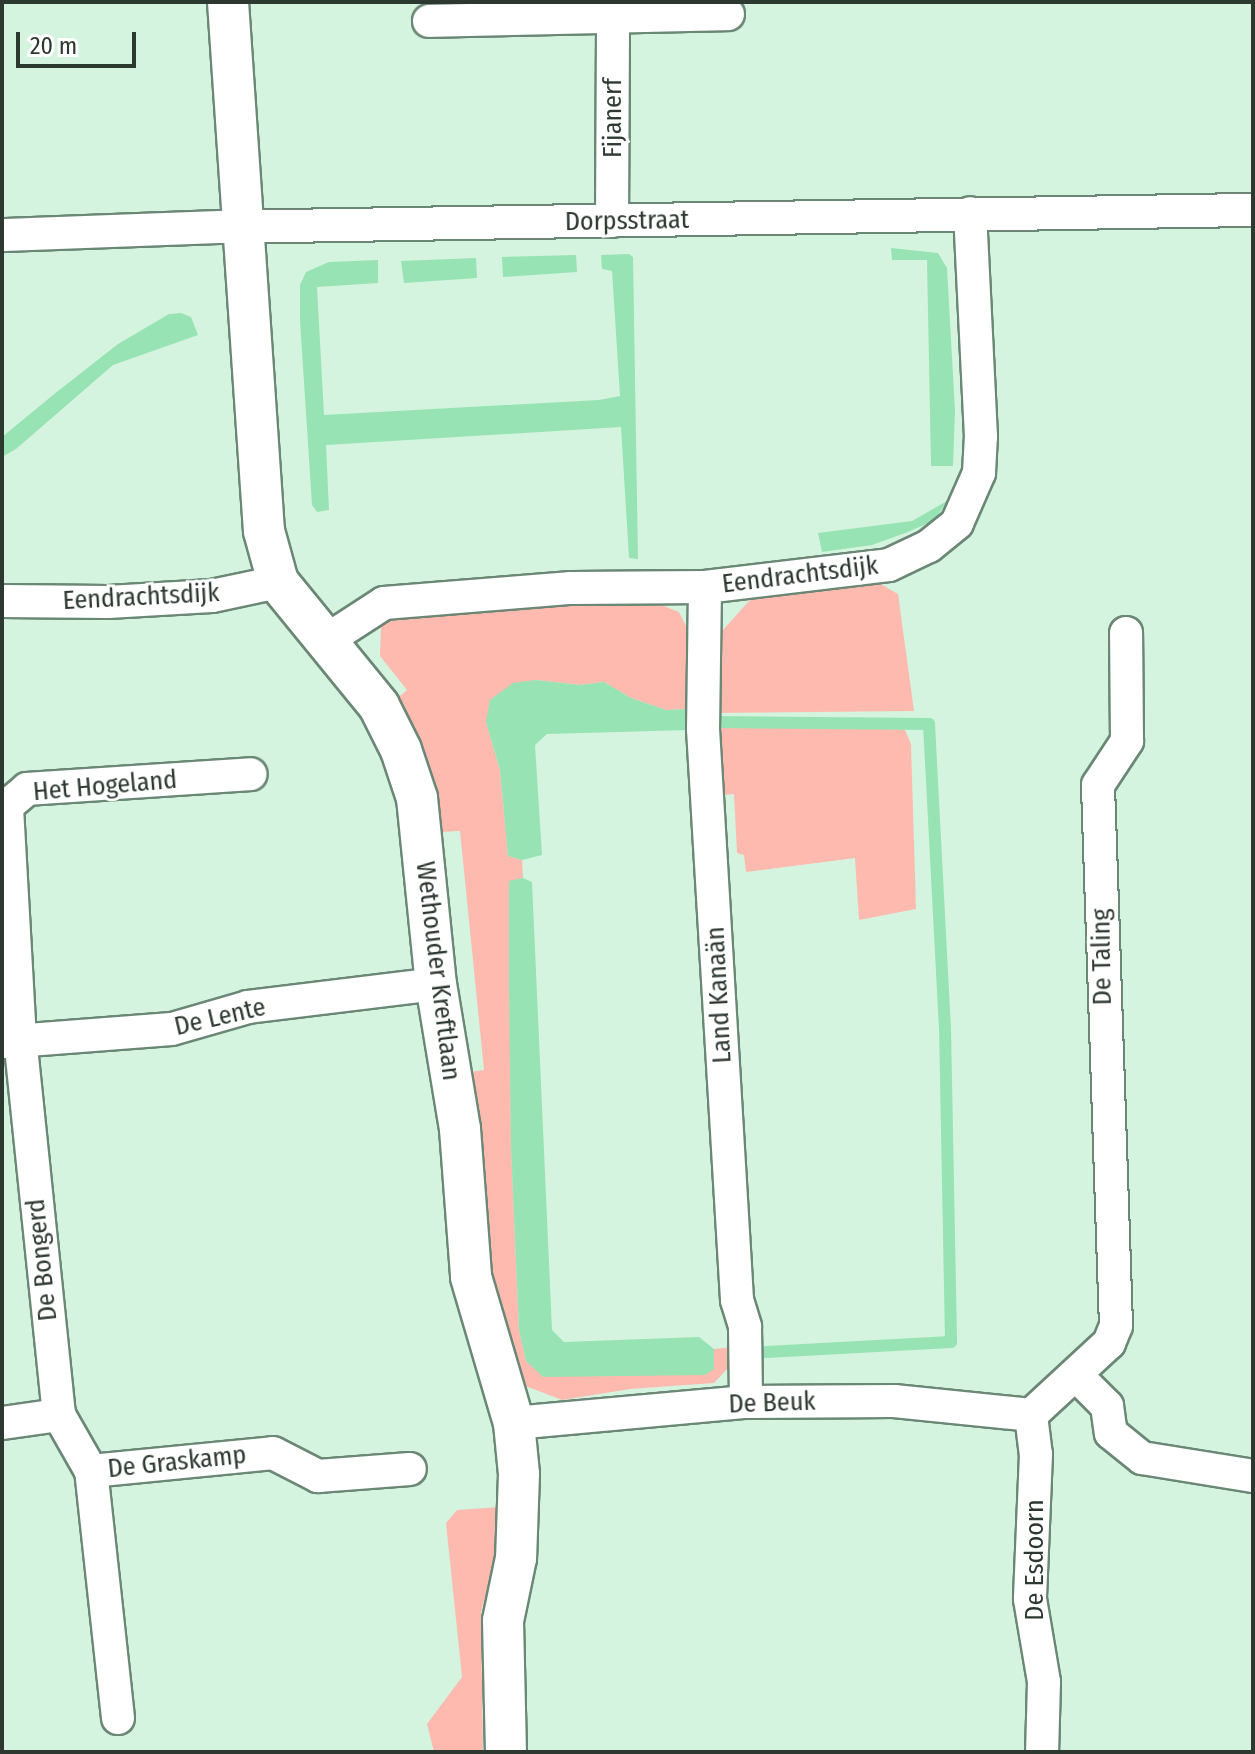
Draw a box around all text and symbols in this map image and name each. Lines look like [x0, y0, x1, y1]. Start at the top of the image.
scale bar [20, 16, 140, 66]
text: 20 m [30, 32, 77, 60]
street label: Fijanerf [597, 78, 629, 158]
street label: Dorpsstraat [565, 204, 689, 238]
street label: Eendrachtsdijk [720, 550, 880, 600]
street label: Eendrachtsdijk [62, 577, 220, 617]
street label: Het Hogeland [32, 764, 178, 808]
street label: Wethouder Kreftlaan [409, 860, 467, 1082]
street label: De Taling [1086, 908, 1118, 1006]
street label: Land Kanaän [700, 926, 738, 1064]
street label: De Lente [171, 991, 269, 1043]
street label: De Bongerd [20, 1197, 64, 1323]
street label: De Beuk [728, 1386, 816, 1420]
street label: De Graskamp [106, 1439, 248, 1485]
street label: De Esdoorn [1019, 1499, 1051, 1621]

